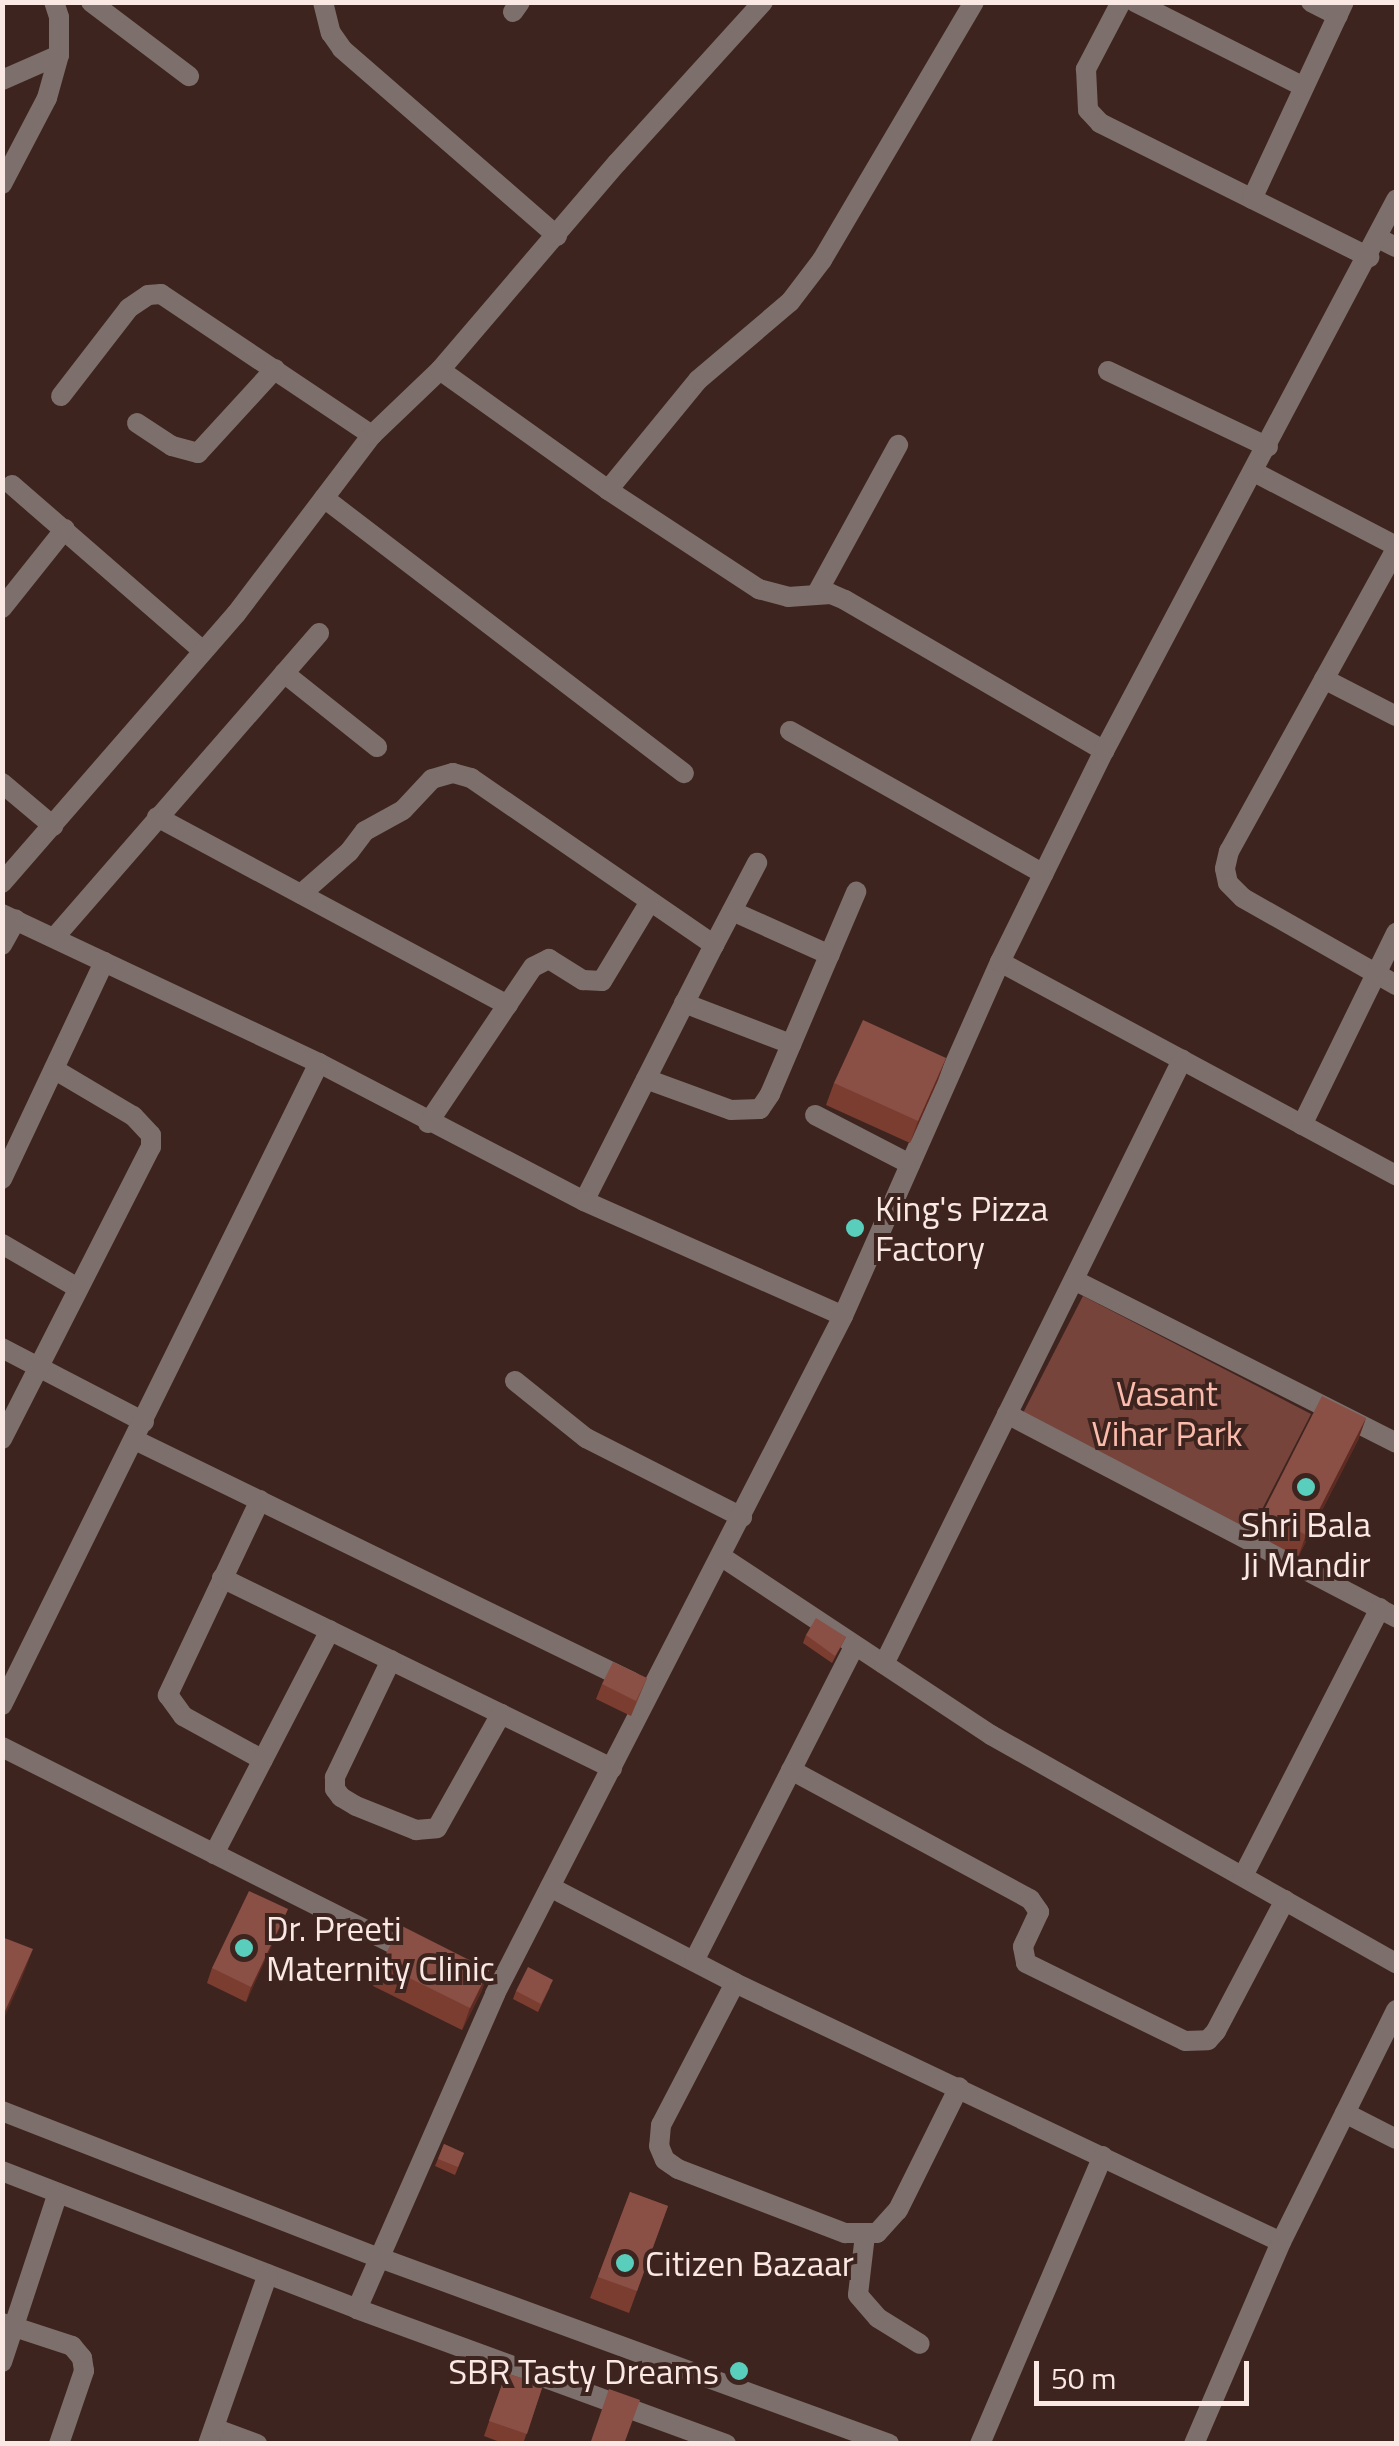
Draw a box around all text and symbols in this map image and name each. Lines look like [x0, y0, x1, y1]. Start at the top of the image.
place label: King's Pizza Factory [875, 1187, 1048, 1269]
marker: King's Pizza Factory [844, 1217, 866, 1239]
park label: Vasant Vihar Park [1091, 1372, 1243, 1454]
marker: Shri Bala Ji Mandir [1295, 1476, 1317, 1498]
place label: Shri Bala Ji Mandir [1241, 1503, 1371, 1585]
place label: Dr. Preeti Maternity Clinic [266, 1907, 495, 1989]
marker: Dr. Preeti Maternity Clinic [231, 1935, 257, 1961]
place label: Citizen Bazaar [645, 2242, 854, 2284]
marker: Citizen Bazaar [614, 2252, 636, 2274]
scale bar [1039, 2341, 1254, 2403]
place label: SBR Tasty Dreams [448, 2350, 719, 2392]
text: 50 m [1051, 2355, 1116, 2401]
marker: SBR Tasty Dreams [728, 2360, 750, 2382]

